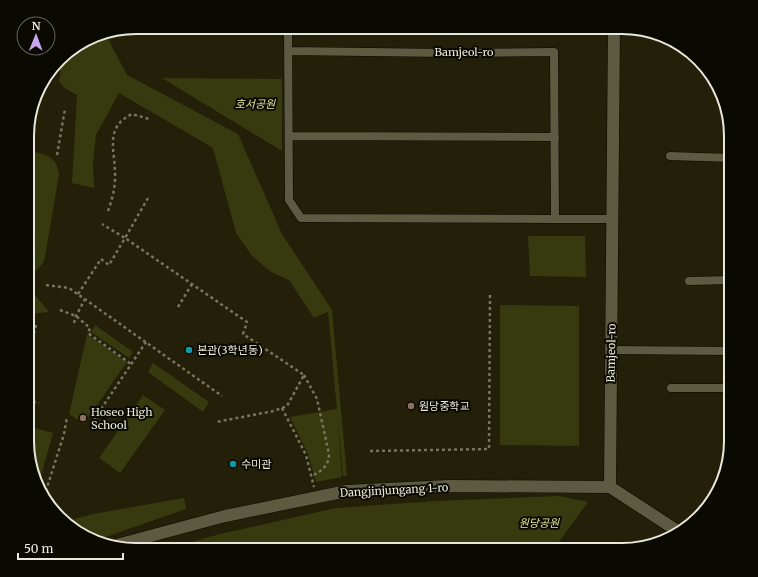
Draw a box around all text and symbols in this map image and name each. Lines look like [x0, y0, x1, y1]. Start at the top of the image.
north arrow [16, 16, 56, 56]
text: N [32, 19, 41, 33]
street label: Bamjeol-ro [434, 45, 494, 59]
park label: 호서공원 [235, 97, 276, 111]
street label: Bamjeol-ro [603, 323, 619, 383]
place label: 본관(3학년동) [197, 343, 263, 357]
marker: 본관(3학년동) [184, 345, 194, 355]
place label: 원당중학교 [419, 399, 470, 413]
marker: 원당중학교 [406, 401, 416, 411]
place label: Hoseo High School [91, 405, 153, 432]
marker: Hoseo High School [78, 413, 88, 423]
place label: 수미관 [241, 457, 271, 471]
marker: 수미관 [228, 459, 238, 469]
street label: Dangjinjungang 1-ro [339, 480, 449, 500]
park label: 원당공원 [519, 516, 560, 530]
scale bar [18, 535, 123, 561]
text: 50 m [24, 541, 53, 556]

